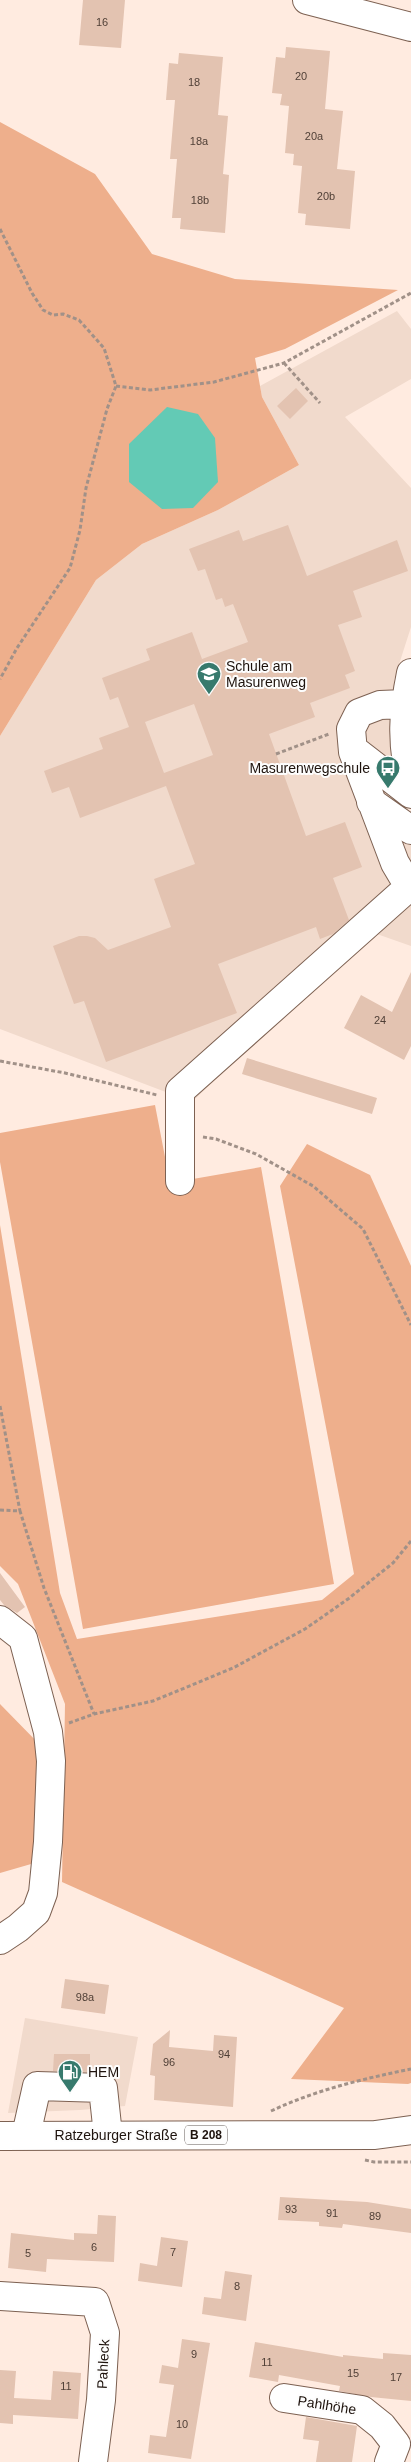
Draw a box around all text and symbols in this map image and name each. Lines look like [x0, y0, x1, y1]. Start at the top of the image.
house number: 16 [96, 16, 108, 28]
house number: 20 [295, 70, 307, 82]
house number: 18 [188, 76, 200, 88]
house number: 20a [305, 130, 324, 142]
house number: 18a [190, 135, 209, 147]
house number: 20b [317, 190, 335, 202]
house number: 18b [191, 194, 209, 206]
place label: Schule am Masurenweg [226, 658, 306, 690]
school or university icon: Schule am Masurenweg [196, 661, 222, 695]
bus stop icon: Masurenwegschule [375, 755, 401, 789]
place label: Masurenwegschule [249, 760, 370, 776]
house number: 24 [374, 1014, 386, 1026]
house number: 98a [76, 1991, 95, 2003]
house number: 94 [218, 2048, 230, 2060]
house number: 96 [163, 2056, 175, 2068]
fuel station icon: HEM [57, 2059, 83, 2093]
place label: HEM [88, 2064, 119, 2080]
road number: B 208 [185, 2126, 227, 2144]
street label: Ratzeburger Straße [55, 2127, 178, 2143]
house number: 93 [285, 2203, 297, 2215]
house number: 91 [326, 2207, 338, 2219]
house number: 89 [369, 2210, 381, 2222]
house number: 6 [91, 2241, 97, 2253]
house number: 7 [170, 2246, 176, 2258]
house number: 5 [25, 2247, 31, 2259]
house number: 8 [234, 2280, 240, 2292]
street label: Pahleck [94, 2338, 112, 2389]
house number: 9 [191, 2348, 197, 2360]
house number: 11 [261, 2356, 273, 2368]
house number: 15 [347, 2367, 359, 2379]
house number: 17 [390, 2371, 402, 2383]
house number: 11 [60, 2380, 72, 2392]
street label: Pahlhöhe [297, 2392, 358, 2418]
house number: 10 [176, 2418, 188, 2430]

